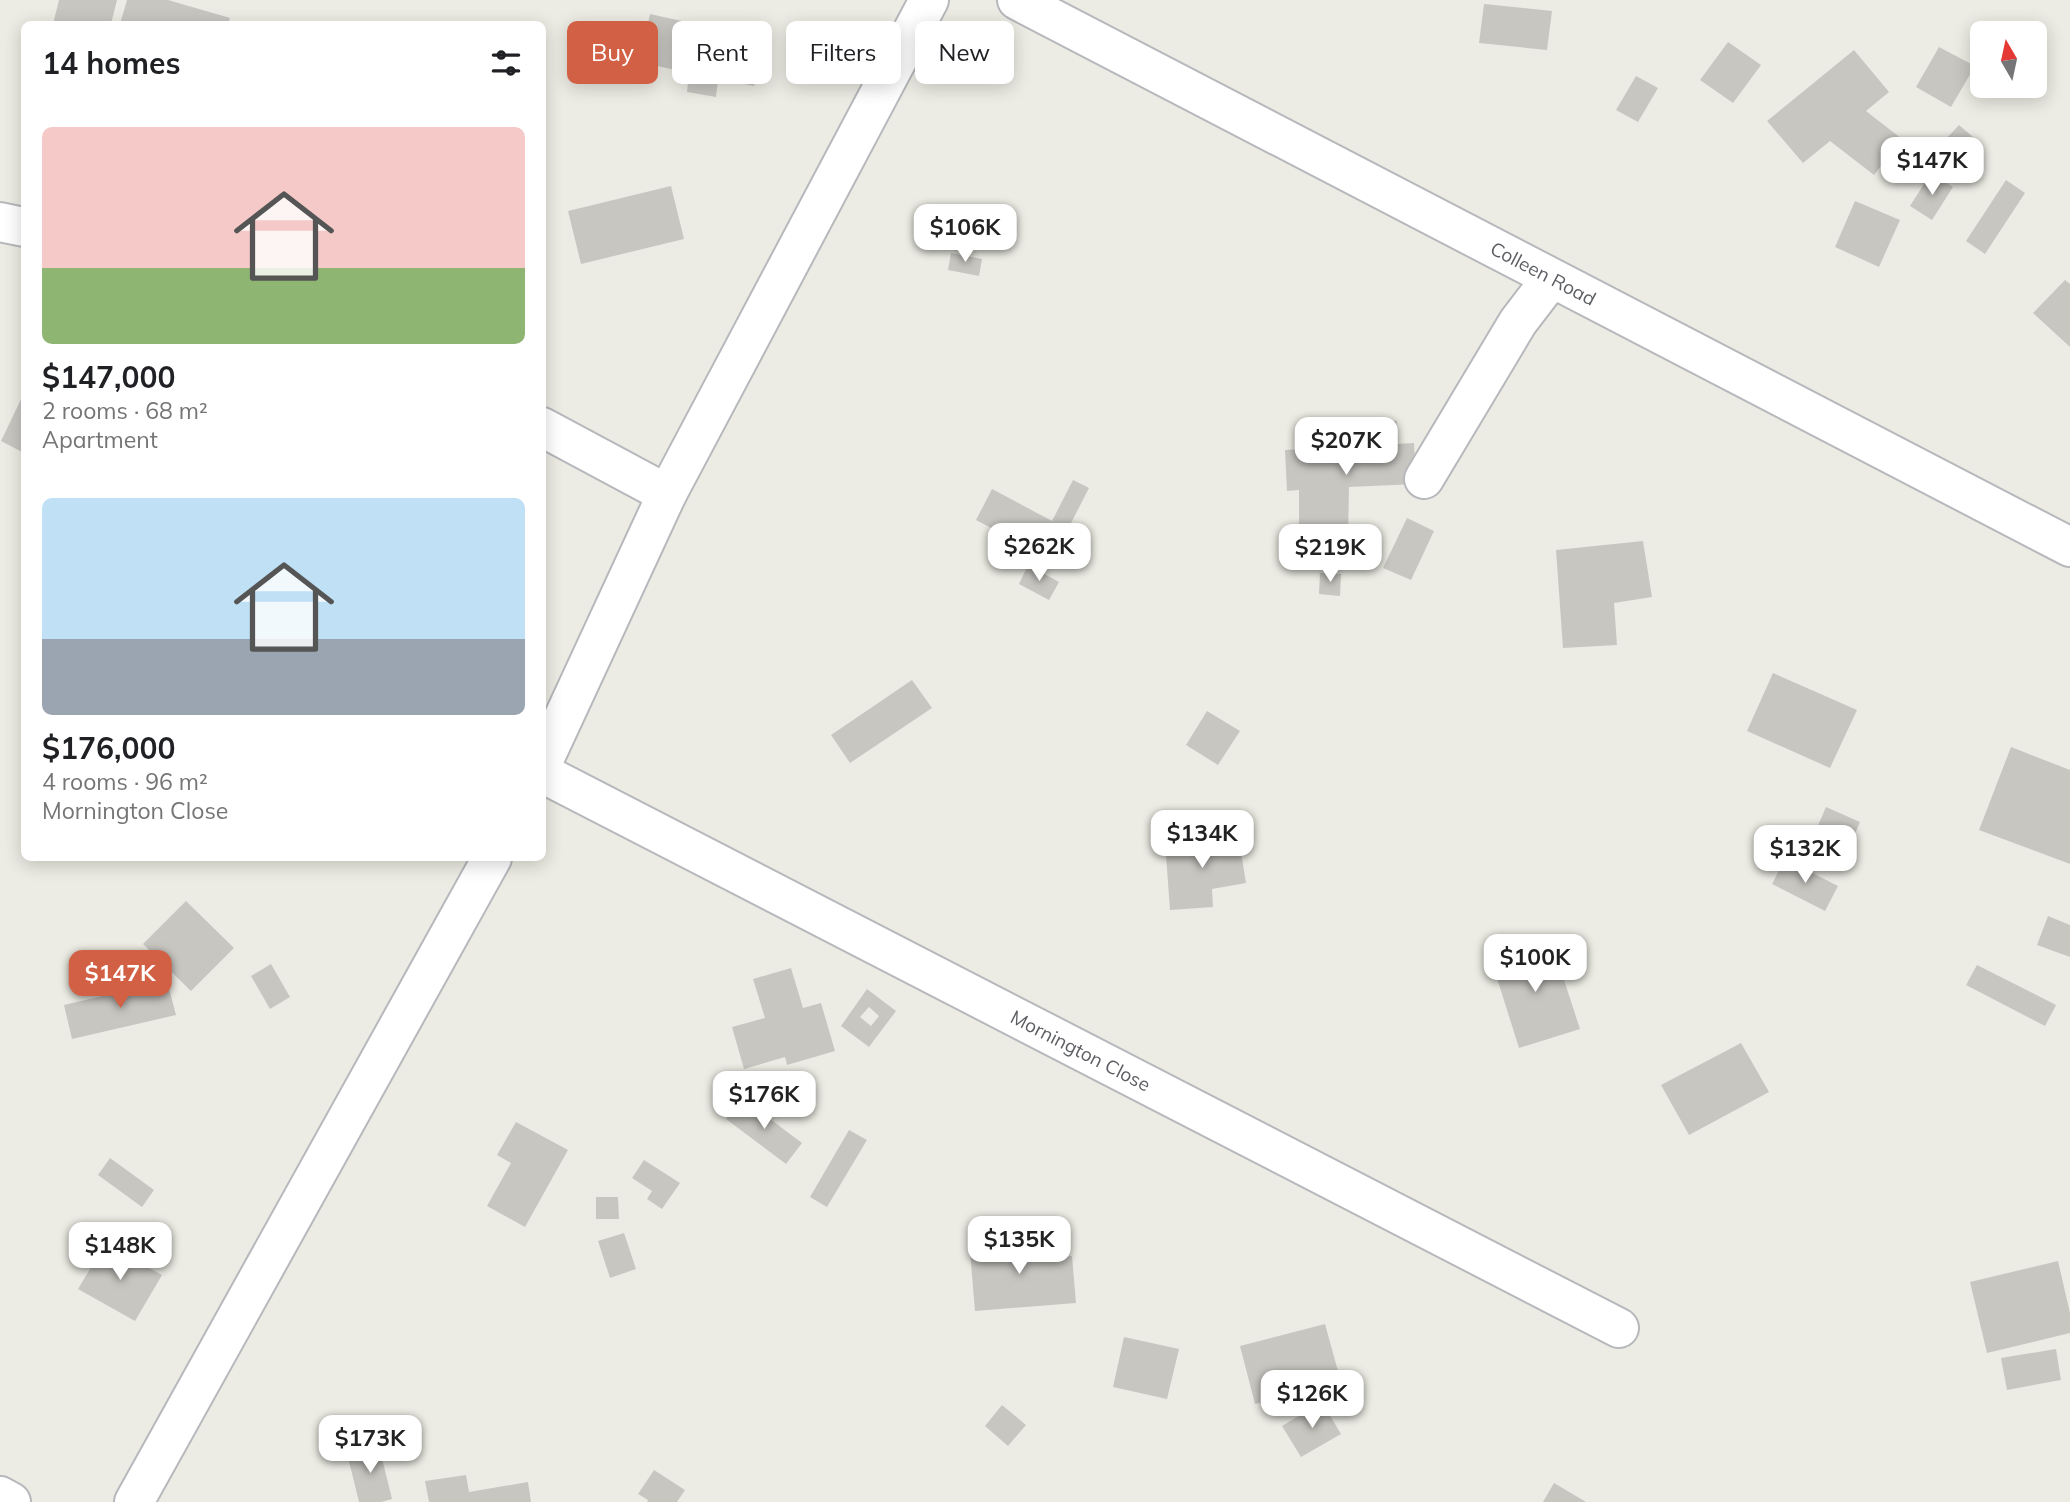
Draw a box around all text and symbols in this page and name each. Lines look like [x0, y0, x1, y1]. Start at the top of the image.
chip: Buy [567, 21, 658, 84]
chip: Rent [672, 21, 772, 84]
chip: Filters [786, 21, 901, 84]
chip: New [915, 21, 1014, 84]
north arrow [1970, 21, 2048, 98]
map controls [1970, 21, 2047, 98]
text: 14 homes [42, 44, 181, 82]
icon: filters [487, 44, 525, 82]
pin: $147K [1883, 138, 1981, 197]
text: $147K [1897, 145, 1967, 174]
icon: home [221, 173, 347, 299]
pin: $106K [916, 204, 1014, 264]
text: $106K [930, 212, 1000, 241]
street label: Colleen Road [1486, 236, 1600, 311]
text: $147,000 [42, 358, 175, 396]
text: 2 rooms · 68 m² [42, 396, 208, 425]
pin: $207K [1297, 418, 1395, 477]
text: Apartment [42, 425, 158, 454]
text: $207K [1311, 425, 1381, 454]
pin: $262K [990, 524, 1088, 583]
pin: $219K [1281, 524, 1379, 584]
text: $262K [1004, 531, 1074, 560]
text: $219K [1295, 532, 1365, 561]
icon: home [221, 544, 347, 670]
text: $176,000 [42, 729, 175, 767]
text: 4 rooms · 96 m² [42, 767, 208, 796]
text: Mornington Close [42, 796, 228, 825]
pin: $134K [1153, 810, 1251, 870]
text: $134K [1167, 818, 1237, 847]
pin: $132K [1756, 826, 1854, 885]
text: $132K [1770, 833, 1840, 862]
pin: $100K [1486, 934, 1584, 994]
text: $100K [1500, 942, 1570, 971]
pin: $147K [71, 950, 169, 1010]
text: $147K [85, 958, 155, 987]
street label: Mornington Close [1007, 1005, 1155, 1097]
pin: $176K [715, 1072, 813, 1131]
text: $176K [729, 1079, 799, 1108]
pin: $135K [970, 1216, 1068, 1276]
pin: $148K [71, 1222, 169, 1282]
text: $135K [984, 1224, 1054, 1253]
text: $148K [85, 1230, 155, 1259]
pin: $126K [1263, 1370, 1361, 1430]
text: $126K [1277, 1378, 1347, 1407]
pin: $173K [321, 1416, 419, 1475]
text: $173K [335, 1423, 405, 1452]

